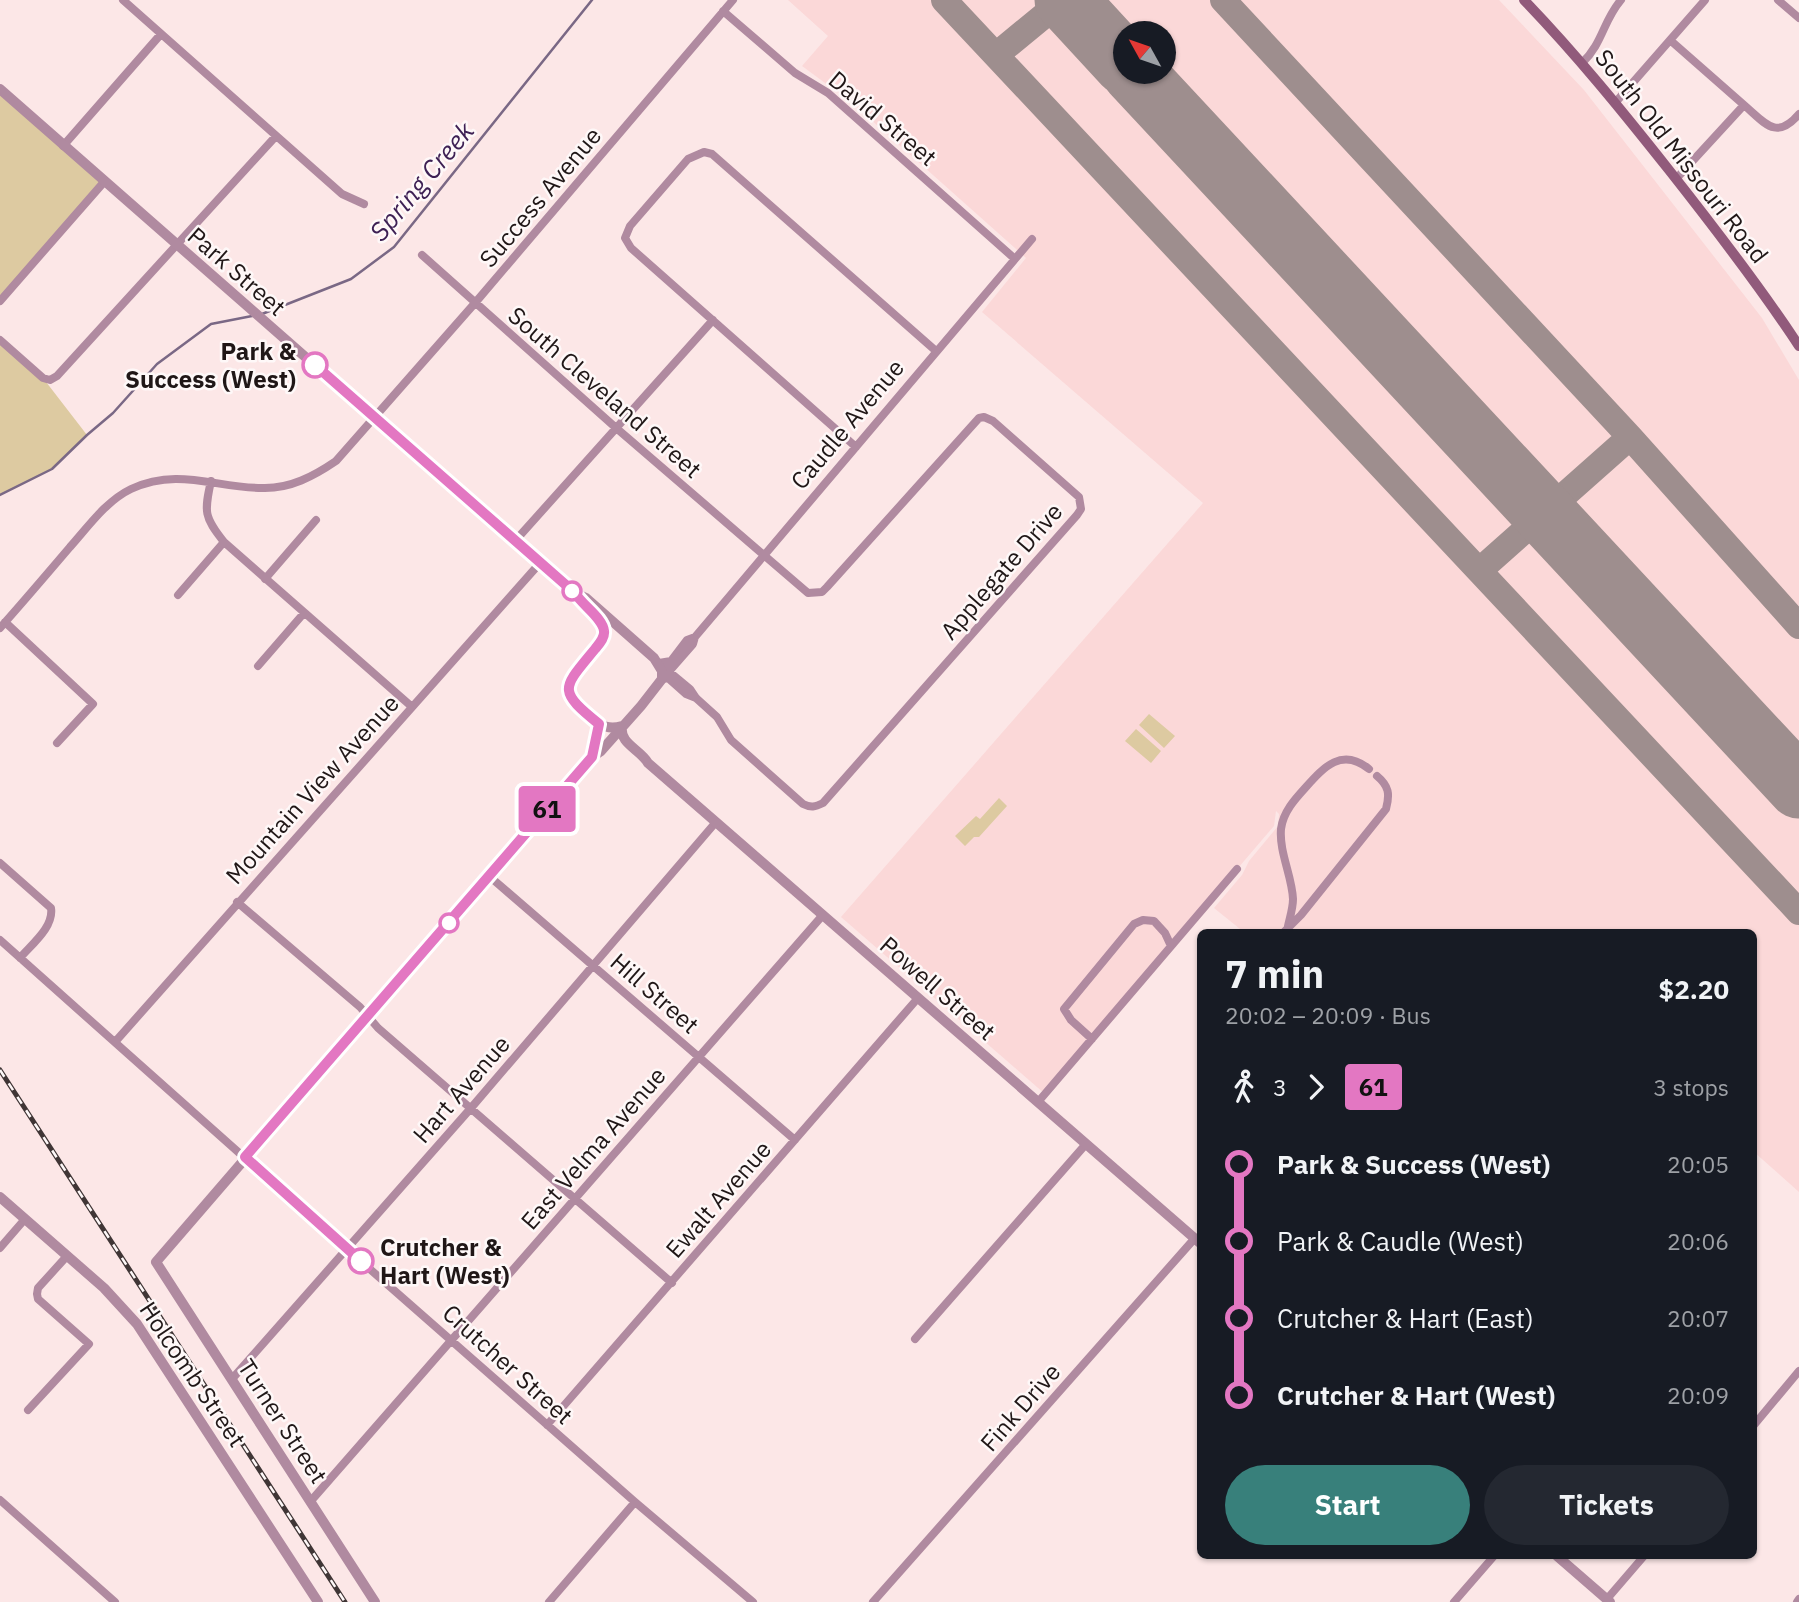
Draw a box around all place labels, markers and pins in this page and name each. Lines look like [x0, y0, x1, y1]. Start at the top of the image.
place label: Park & Success (West) [125, 335, 297, 395]
marker: Park & Success (West) [302, 352, 328, 378]
unlabelled marker [562, 581, 582, 601]
unlabelled marker [439, 913, 459, 933]
place label: Crutcher & Hart (West) [380, 1231, 510, 1291]
marker: Crutcher & Hart (West) [348, 1248, 374, 1274]

